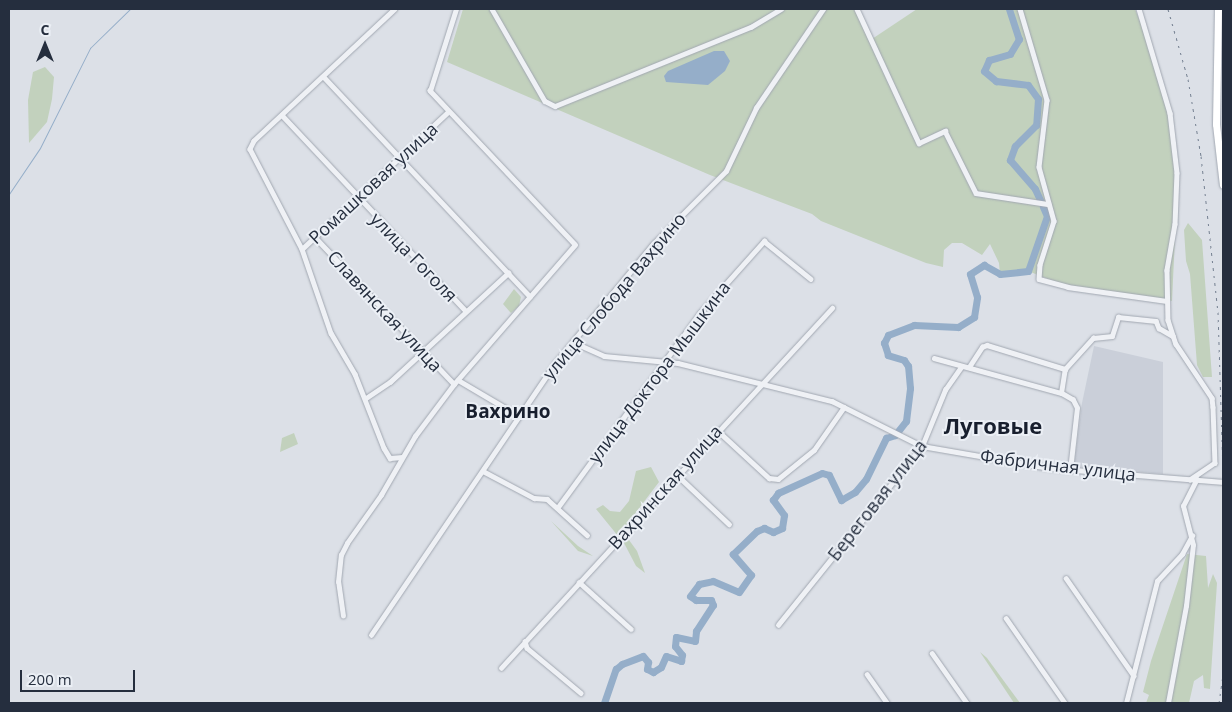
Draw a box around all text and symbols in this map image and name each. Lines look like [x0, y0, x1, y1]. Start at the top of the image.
north arrow [20, 20, 70, 70]
text: С [41, 20, 49, 39]
street label: Ромашковая улица [304, 118, 442, 248]
street label: улица Гоголя [366, 208, 462, 306]
street label: улица Слобода Вахрино [538, 208, 690, 384]
street label: Славянская улица [323, 246, 447, 376]
street label: улица Доктора Мышкина [583, 277, 735, 467]
district label: Вахрино [465, 401, 551, 423]
district label: Луговые [944, 413, 1042, 439]
street label: Вахринская улица [604, 421, 726, 553]
street label: Береговая улица [823, 435, 931, 565]
street label: Фабричная улица [979, 445, 1137, 485]
scale bar [22, 660, 138, 692]
text: 200 m [28, 669, 72, 689]

